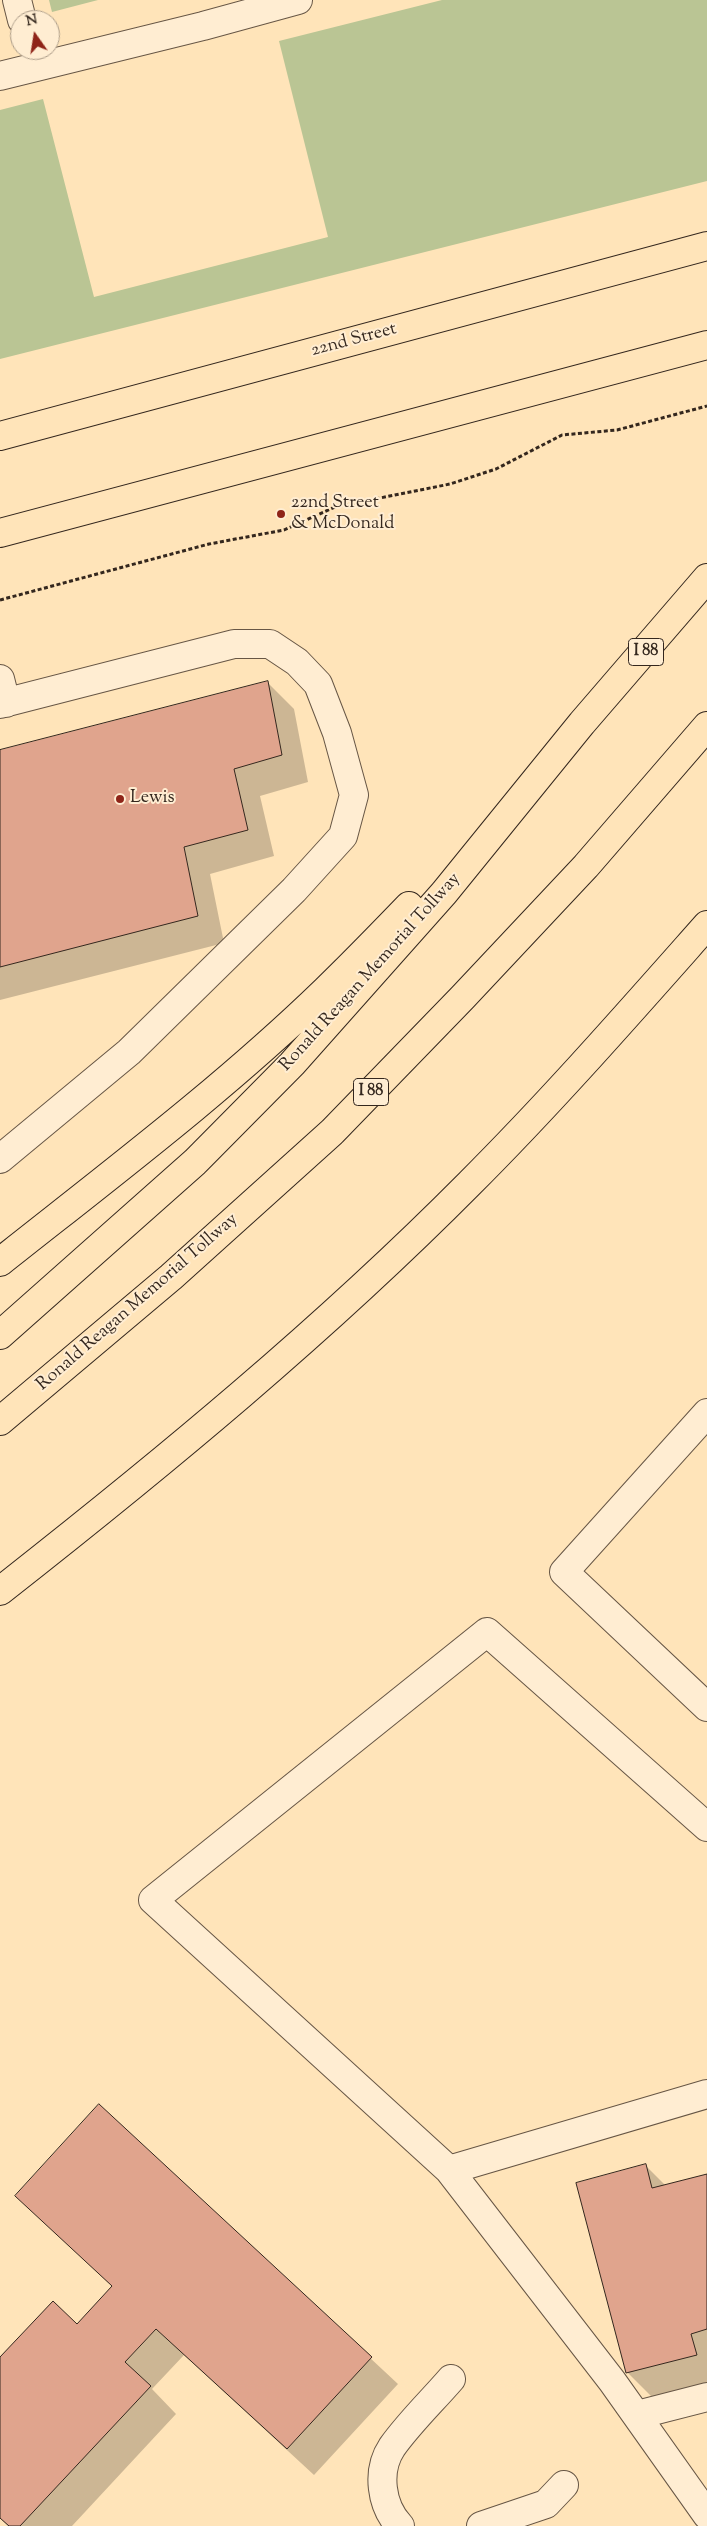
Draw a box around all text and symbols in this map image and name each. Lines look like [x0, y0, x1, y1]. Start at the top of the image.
north arrow [10, 10, 60, 60]
text: N [24, 10, 40, 32]
street label: 22nd Street [309, 319, 399, 363]
place label: 22nd Street & McDonald [291, 493, 394, 536]
marker: 22nd Street & McDonald [275, 508, 287, 520]
road number: I 88 [628, 638, 664, 666]
place label: Lewis [130, 788, 175, 810]
marker: Lewis [114, 793, 126, 805]
street label: Ronald Reagan Memorial Tollway [276, 869, 466, 1077]
road number: I 88 [354, 1078, 388, 1106]
street label: Ronald Reagan Memorial Tollway [33, 1210, 243, 1396]

